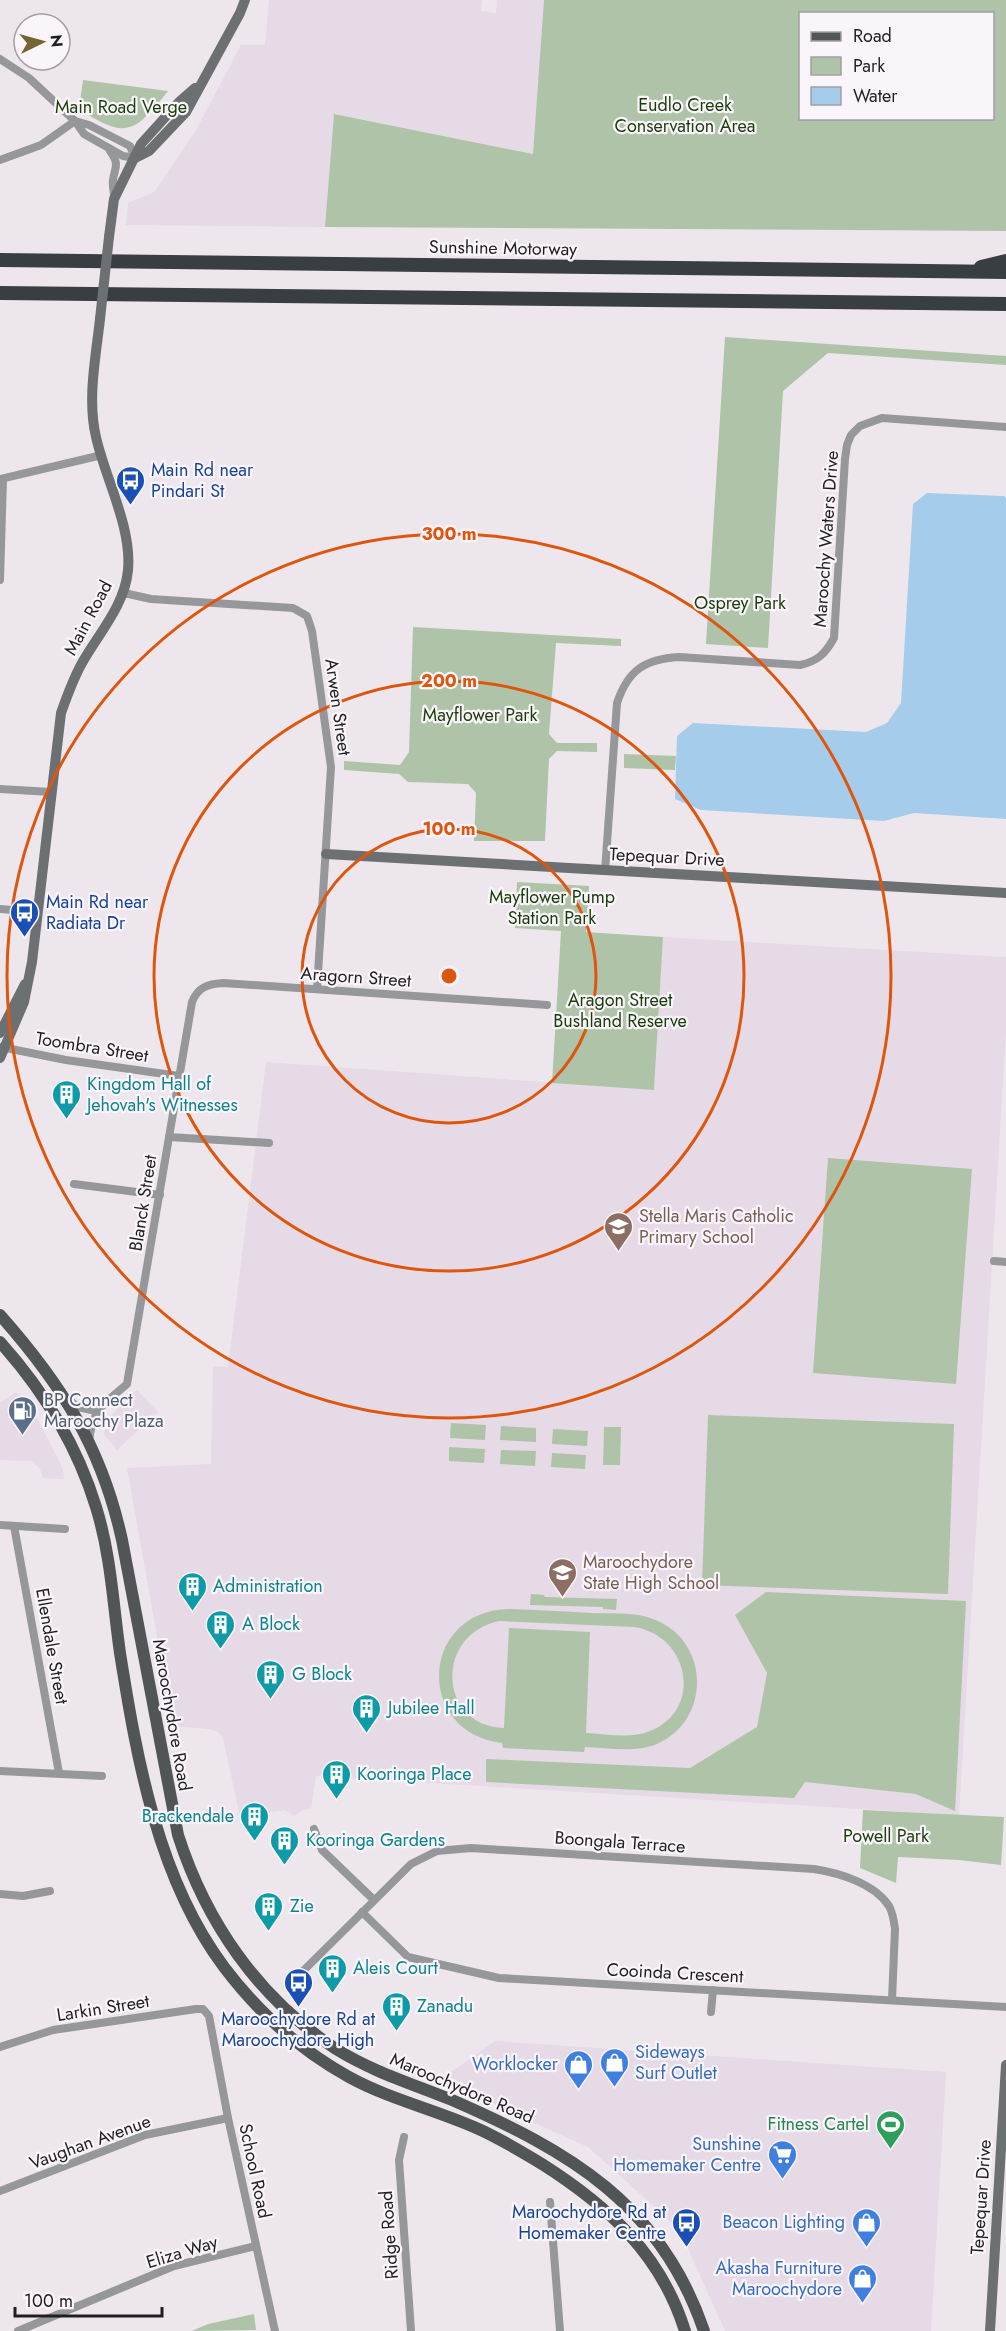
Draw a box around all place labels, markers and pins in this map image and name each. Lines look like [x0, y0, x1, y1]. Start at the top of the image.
place label: Main Rd near Pindari St [151, 457, 254, 504]
bus stop icon: Main Rd near Pindari St [114, 464, 146, 506]
place label: Main Rd near Radiata Dr [46, 889, 149, 936]
bus stop icon: Main Rd near Radiata Dr [9, 896, 41, 938]
centre of rings [439, 966, 459, 986]
place label: Kingdom Hall of Jehovah's Witnesses [85, 1071, 238, 1118]
building icon: Kingdom Hall of Jehovah's Witnesses [50, 1078, 82, 1120]
place label: Stella Maris Catholic Primary School [639, 1203, 794, 1250]
school or university icon: Stella Maris Catholic Primary School [602, 1210, 634, 1252]
place label: BP Connect Maroochy Plaza [44, 1387, 164, 1434]
fuel station icon: BP Connect Maroochy Plaza [7, 1394, 39, 1436]
place label: Maroochydore State High School [583, 1549, 719, 1596]
school or university icon: Maroochydore State High School [546, 1556, 578, 1598]
building icon: Administration [176, 1570, 208, 1612]
place label: Administration [213, 1573, 323, 1599]
building icon: A Block [205, 1608, 237, 1650]
place label: A Block [242, 1611, 300, 1637]
building icon: G Block [255, 1658, 287, 1700]
place label: G Block [292, 1661, 352, 1687]
building icon: Jubilee Hall [351, 1692, 383, 1734]
place label: Jubilee Hall [386, 1695, 475, 1721]
building icon: Kooringa Place [320, 1758, 352, 1800]
place label: Kooringa Place [357, 1761, 471, 1787]
building icon: Brackendale [239, 1800, 271, 1842]
place label: Brackendale [142, 1803, 234, 1829]
building icon: Kooringa Gardens [269, 1824, 301, 1866]
place label: Kooringa Gardens [306, 1827, 445, 1853]
building icon: Zie [253, 1890, 285, 1932]
place label: Zie [290, 1893, 314, 1919]
building icon: Aleis Court [316, 1952, 348, 1994]
place label: Aleis Court [353, 1955, 438, 1981]
bus stop icon: Maroochydore Rd at Maroochydore High [282, 1966, 314, 2008]
building icon: Zanadu [380, 1990, 412, 2032]
place label: Zanadu [417, 1993, 473, 2019]
place label: Maroochydore Rd at Maroochydore High [221, 2006, 376, 2053]
place label: Sideways Surf Outlet [635, 2039, 717, 2086]
shop icon: Sideways Surf Outlet [598, 2046, 630, 2088]
shop icon: Worklocker [563, 2048, 595, 2090]
place label: Worklocker [472, 2051, 559, 2077]
sports icon: Fitness Cartel [874, 2108, 906, 2150]
place label: Fitness Cartel [767, 2111, 869, 2137]
place label: Sunshine Homemaker Centre [613, 2131, 761, 2178]
supermarket icon: Sunshine Homemaker Centre [766, 2138, 798, 2180]
place label: Maroochydore Rd at Homemaker Centre [512, 2199, 667, 2246]
bus stop icon: Maroochydore Rd at Homemaker Centre [671, 2206, 703, 2248]
shop icon: Beacon Lighting [850, 2206, 882, 2248]
place label: Beacon Lighting [723, 2209, 845, 2235]
place label: Akasha Furniture Maroochydore [715, 2255, 842, 2302]
shop icon: Akasha Furniture Maroochydore [847, 2262, 879, 2304]

